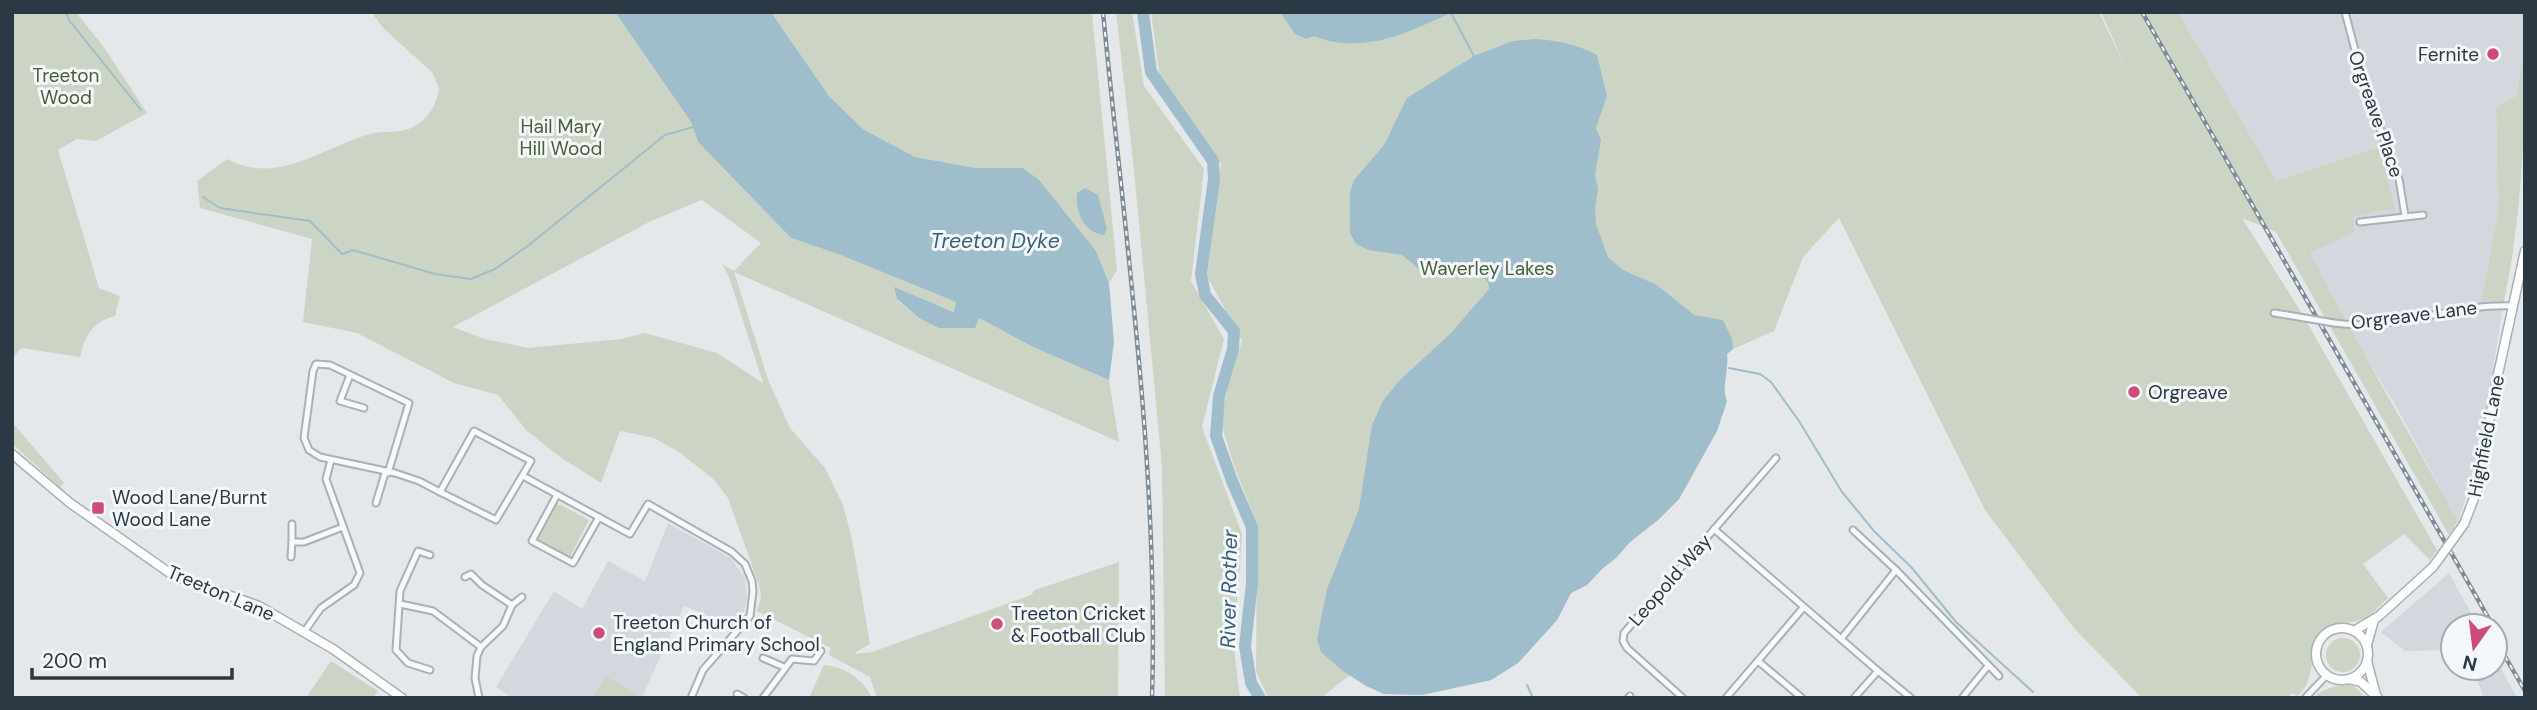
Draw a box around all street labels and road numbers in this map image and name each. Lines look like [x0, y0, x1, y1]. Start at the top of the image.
street label: Orgreave Place [2343, 47, 2409, 181]
street label: Orgreave Lane [2349, 295, 2479, 335]
street label: Highfield Lane [2462, 373, 2510, 499]
street label: Leopold Way [1623, 528, 1717, 631]
street label: Treeton Lane [164, 559, 278, 627]

